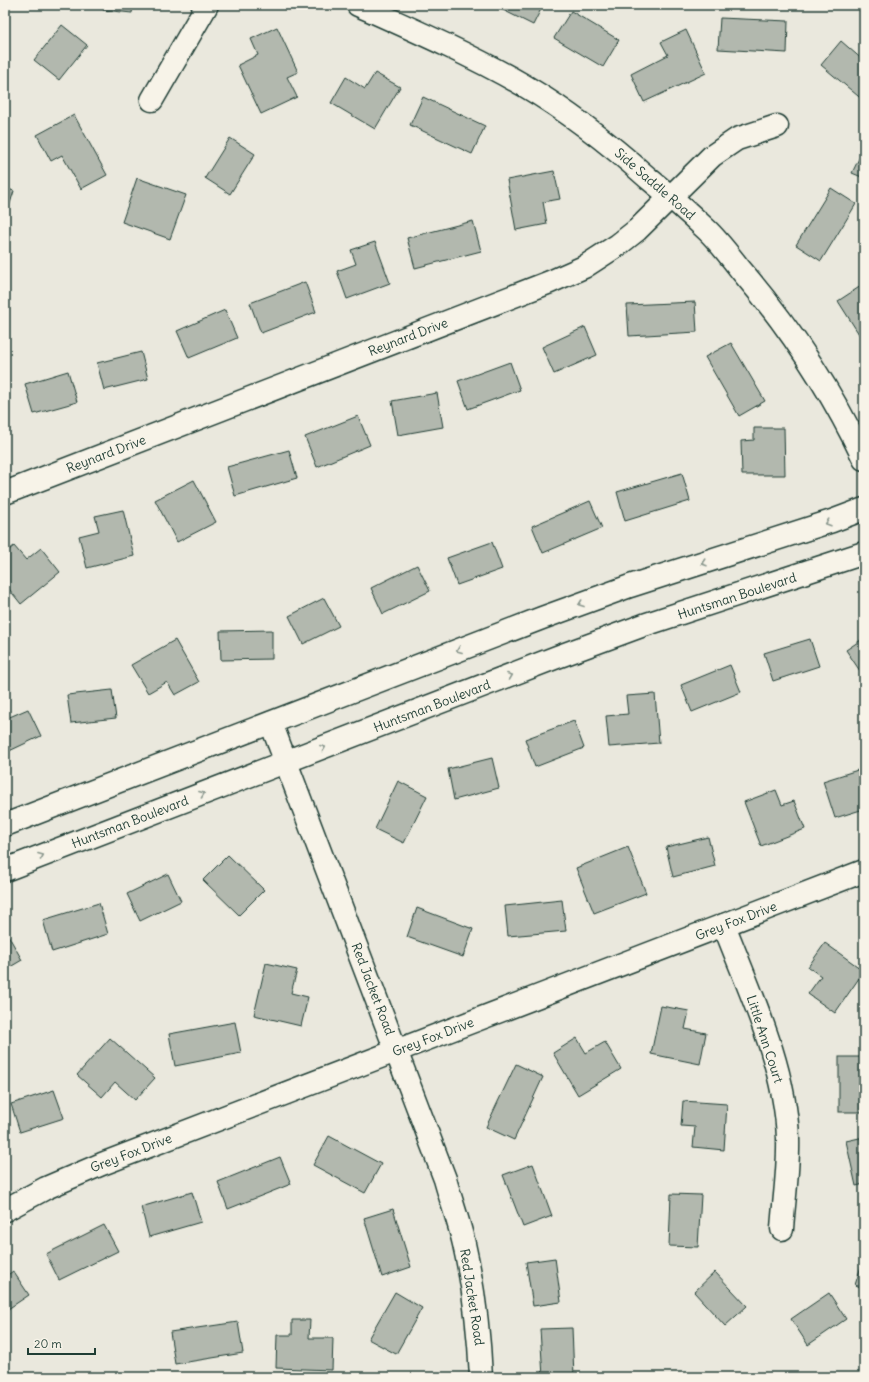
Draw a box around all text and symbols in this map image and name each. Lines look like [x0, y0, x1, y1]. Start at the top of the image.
street label: Side Saddle Road [611, 144, 699, 224]
street label: Reynard Drive [366, 314, 450, 360]
street label: Reynard Drive [64, 431, 148, 477]
one-way arrow [824, 518, 831, 527]
one-way arrow [700, 558, 707, 566]
street label: Huntsman Boulevard [675, 569, 799, 623]
one-way arrow [577, 600, 584, 608]
one-way arrow [456, 646, 463, 654]
one-way arrow [506, 672, 513, 680]
street label: Huntsman Boulevard [371, 676, 493, 736]
one-way arrow [320, 744, 327, 752]
one-way arrow [198, 790, 205, 798]
street label: Huntsman Boulevard [69, 792, 191, 852]
one-way arrow [38, 852, 45, 860]
street label: Grey Fox Drive [693, 898, 779, 944]
street label: Red Jacket Road [348, 940, 399, 1038]
street label: Little Ann Court [743, 993, 787, 1086]
street label: Grey Fox Drive [390, 1014, 476, 1060]
street label: Grey Fox Drive [88, 1130, 174, 1176]
street label: Red Jacket Road [456, 1247, 488, 1347]
scale bar [28, 1330, 95, 1356]
text: 20 m [34, 1336, 62, 1351]

